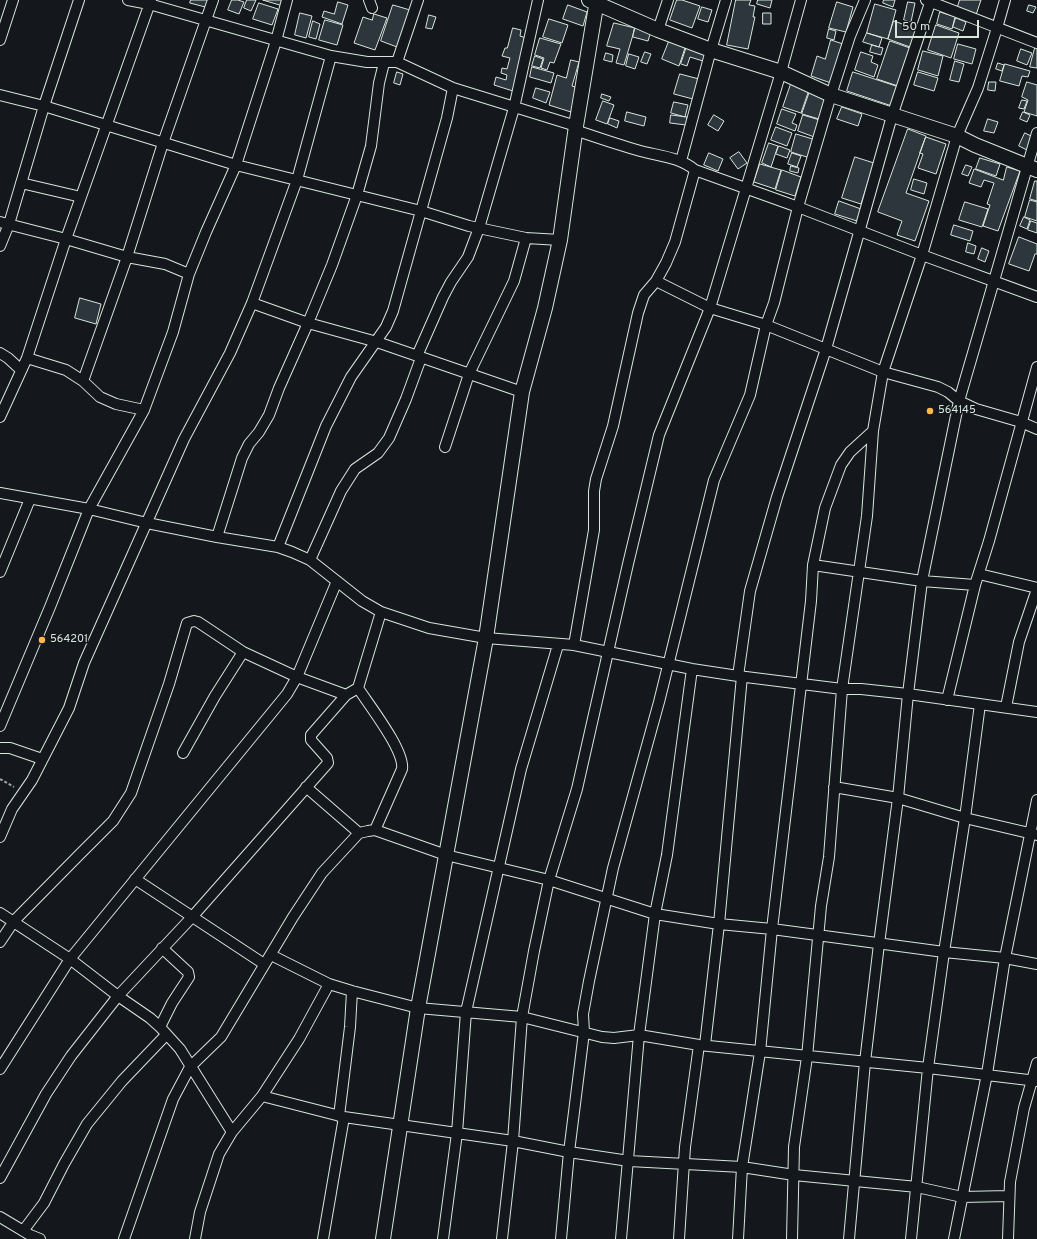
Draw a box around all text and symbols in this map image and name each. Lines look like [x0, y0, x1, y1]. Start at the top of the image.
scale bar [897, 12, 981, 38]
text: 50 m [902, 19, 930, 35]
place label: 564145 [938, 404, 976, 418]
marker: 564145 [925, 406, 935, 416]
place label: 564201 [50, 633, 88, 647]
marker: 564201 [37, 635, 47, 645]

